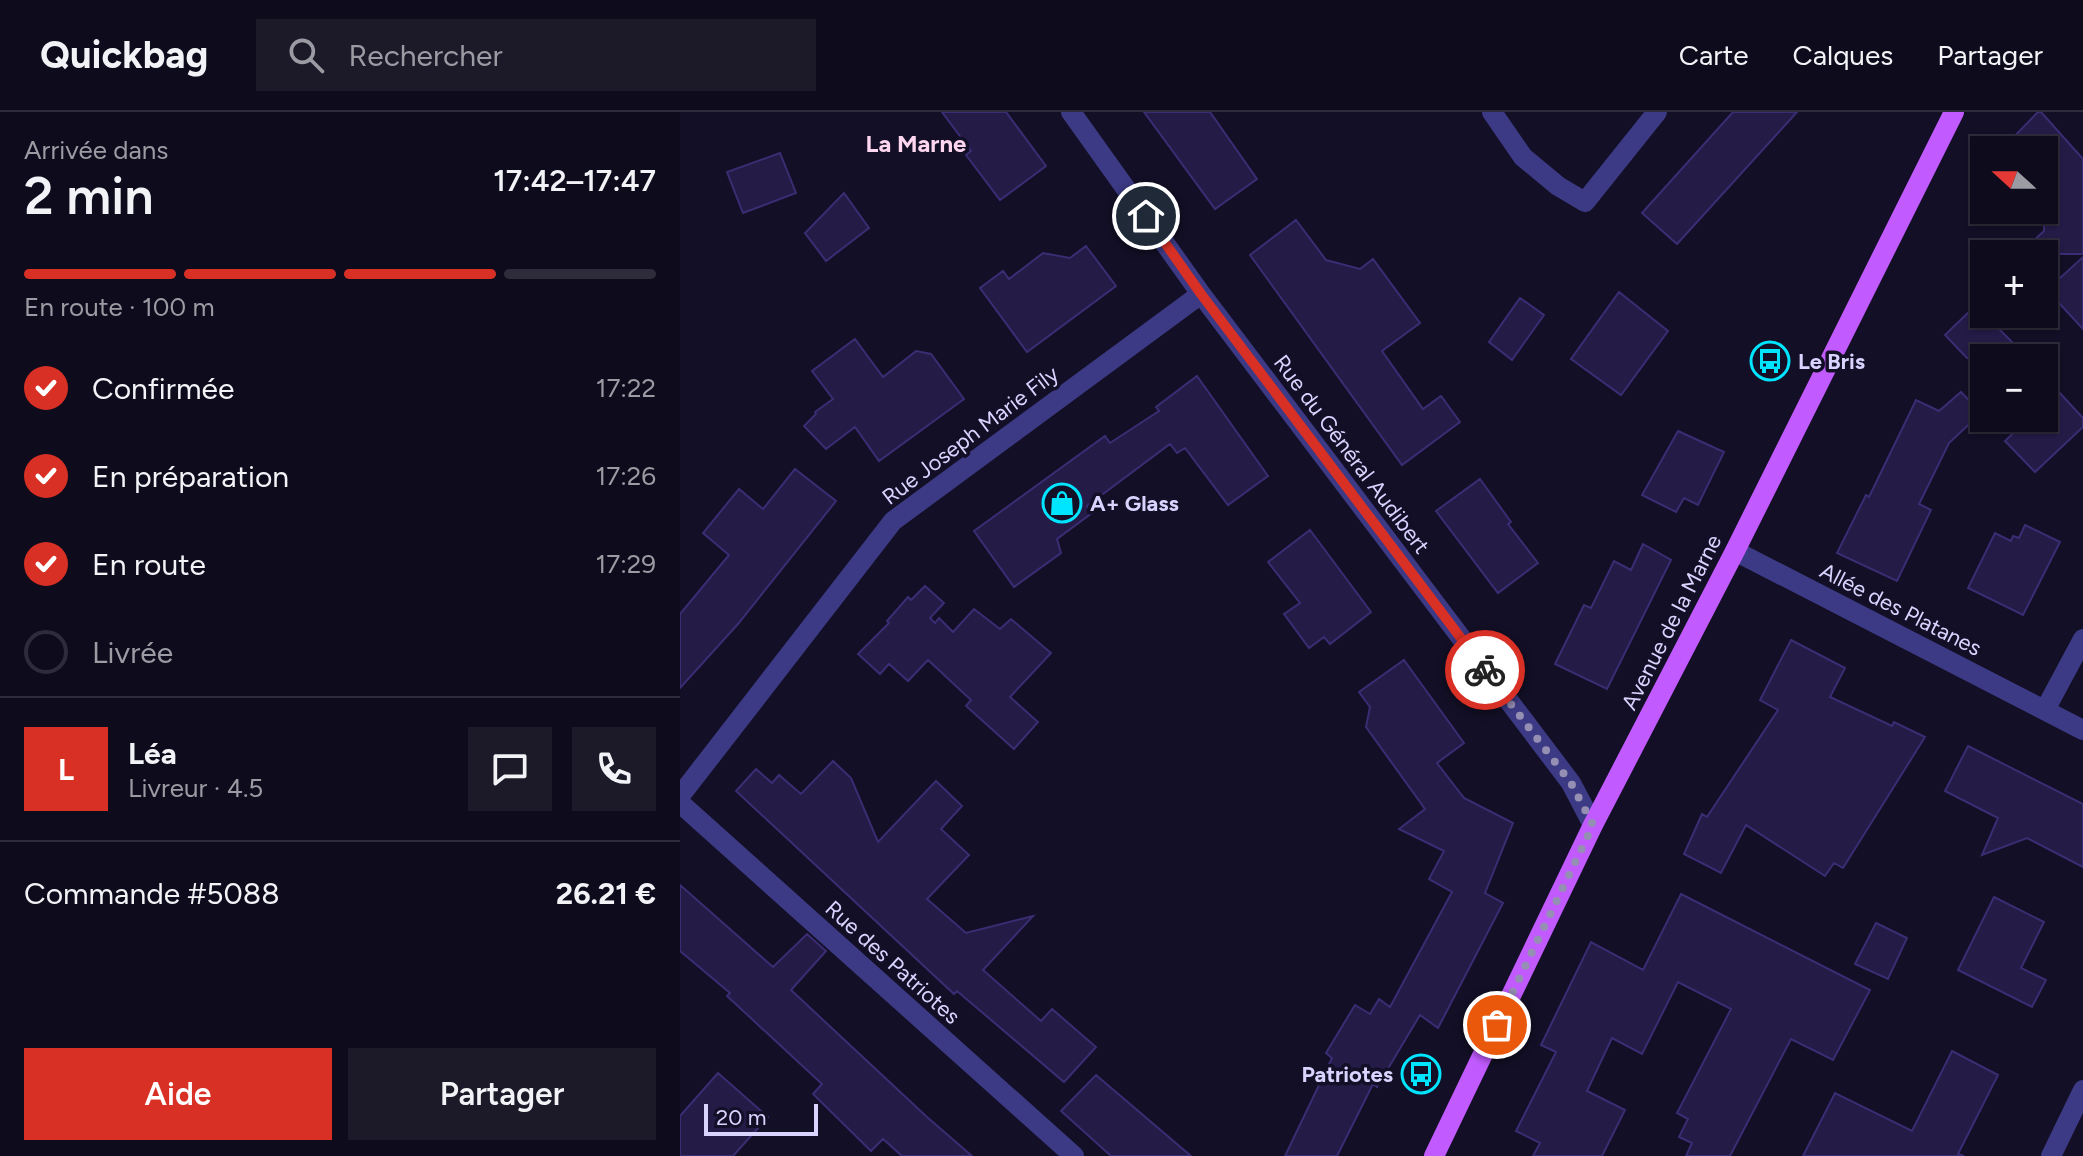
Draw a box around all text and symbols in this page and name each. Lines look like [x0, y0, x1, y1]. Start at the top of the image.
search box [256, 19, 816, 91]
text: Quickbag [40, 32, 208, 78]
icon: search [284, 33, 328, 77]
text: Rechercher [348, 37, 503, 74]
text: Carte [1679, 38, 1749, 72]
text: Calques [1793, 38, 1893, 72]
text: Partager [1937, 38, 2043, 72]
district label: La Marne [866, 129, 966, 158]
text: Arrivée dans [24, 134, 168, 166]
north arrow [1970, 136, 2058, 224]
map controls [1970, 136, 2058, 432]
text: 17:42–17:47 [493, 162, 656, 199]
text: 2 min [24, 165, 153, 227]
pin [1112, 182, 1180, 250]
icon: home [1124, 194, 1168, 238]
button: + [1970, 240, 2058, 328]
text: En route · 100 m [24, 291, 215, 323]
bus stop icon: Le Bris [1749, 340, 1791, 382]
button: − [1970, 344, 2058, 432]
place label: Le Bris [1798, 348, 1865, 375]
street label: Rue du Général Audibert [1268, 350, 1435, 559]
street label: Rue Joseph Marie Fily [877, 360, 1064, 511]
icon: check [24, 366, 68, 410]
text: Confirmée [92, 370, 234, 407]
text: 17:22 [596, 372, 656, 404]
icon: check [24, 454, 68, 498]
text: En préparation [92, 458, 289, 495]
text: 17:26 [595, 460, 656, 492]
shop icon: A+ Glass [1041, 482, 1083, 524]
place label: A+ Glass [1090, 490, 1179, 517]
street label: Avenue de la Marne [1616, 530, 1727, 714]
icon: check [24, 542, 68, 586]
text: En route [92, 546, 206, 583]
text: 17:29 [595, 548, 656, 580]
street label: Allée des Platanes [1816, 557, 1986, 662]
courier [1445, 630, 1525, 710]
text: Livrée [92, 634, 173, 671]
icon: bike [1463, 648, 1507, 692]
button: chat [468, 727, 552, 811]
button: phone [572, 727, 656, 811]
text: Léa [128, 735, 177, 772]
text: L [58, 751, 74, 788]
text: Livreur · 4.5 [128, 772, 263, 804]
text: Commande #5088 [24, 875, 280, 912]
text: 26.21 € [556, 875, 656, 912]
street label: Rue des Patriotes [820, 895, 966, 1030]
pin [1463, 991, 1531, 1059]
icon: bag [1475, 1003, 1519, 1047]
button: Aide [24, 1048, 332, 1140]
button: Partager [348, 1048, 656, 1140]
bus stop icon: Patriotes [1400, 1053, 1442, 1095]
place label: Patriotes [1301, 1061, 1393, 1088]
scale bar [704, 1100, 818, 1136]
text: 20 m [716, 1104, 767, 1131]

